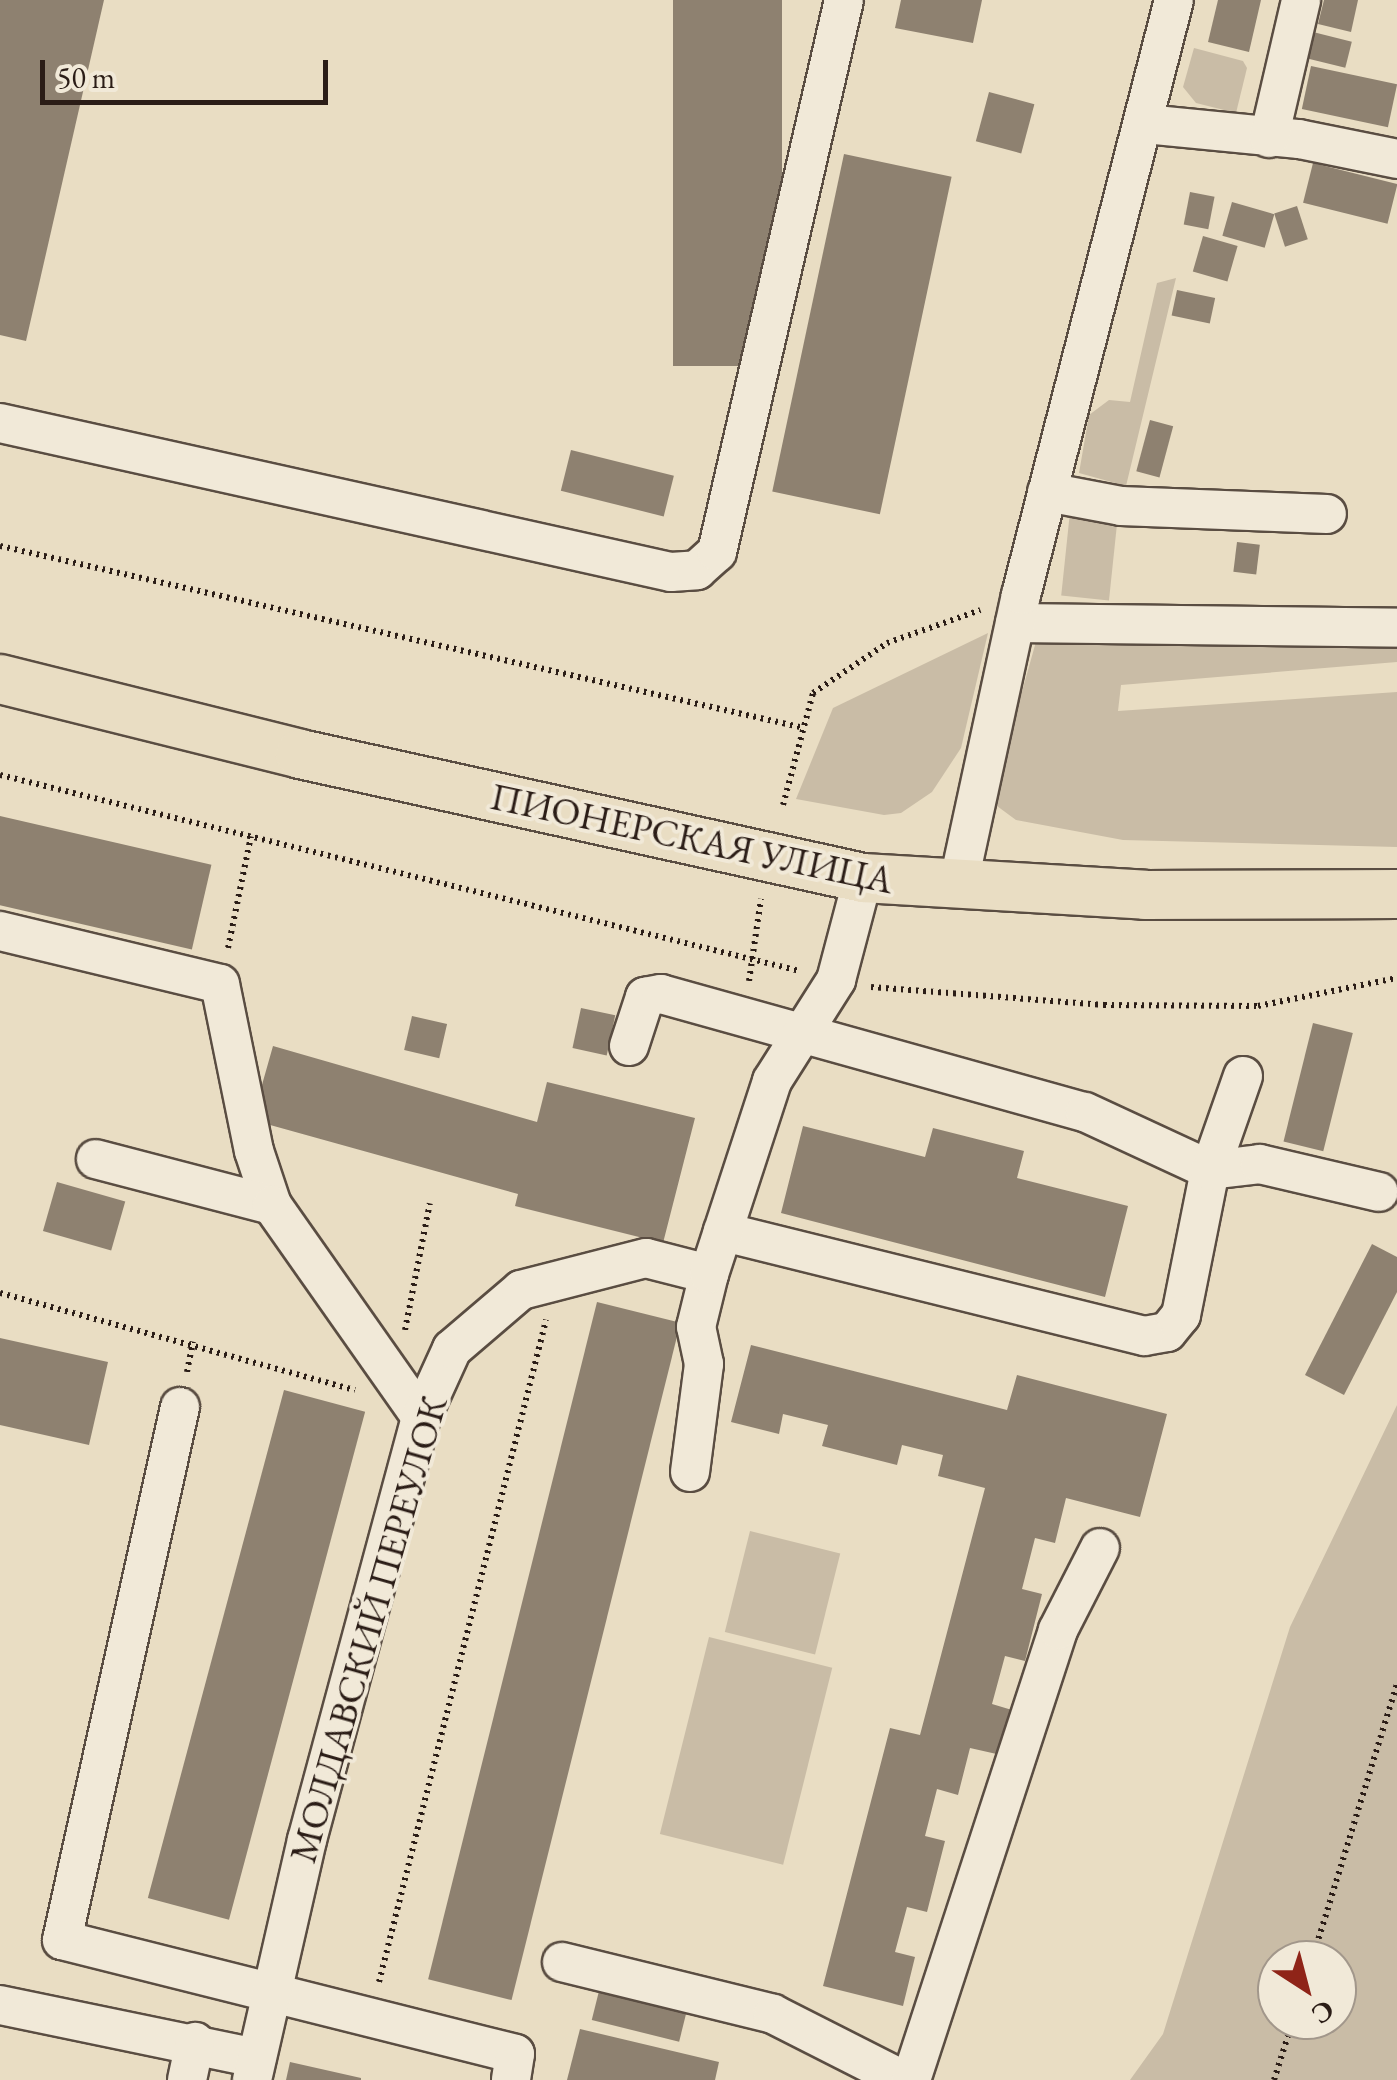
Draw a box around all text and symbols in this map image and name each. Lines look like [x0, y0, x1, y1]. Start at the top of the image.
scale bar [45, 40, 332, 102]
text: 50 m [57, 58, 115, 97]
street label: ПИОНЕРСКАЯ УЛИЦА [486, 773, 898, 903]
street label: МОЛДАВСКИЙ ПЕРЕУЛОК [279, 1390, 457, 1868]
north arrow [1257, 1940, 1357, 2040]
text: С [1305, 1992, 1342, 2033]

